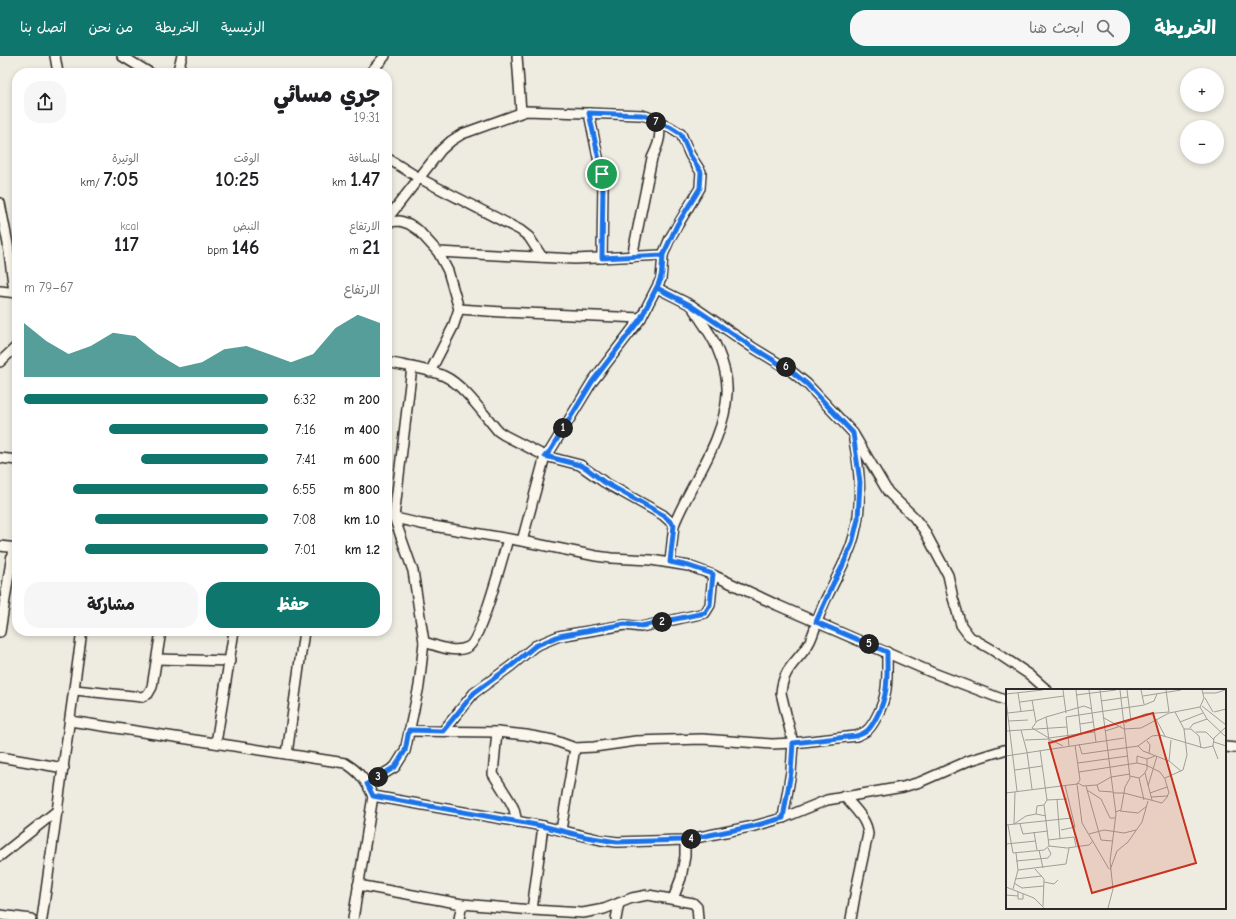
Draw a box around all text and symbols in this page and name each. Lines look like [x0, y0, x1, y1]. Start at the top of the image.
search box [850, 10, 1130, 46]
icon: search [1094, 17, 1116, 39]
text: الخريطة [1154, 17, 1216, 39]
text: اتصل بنا [20, 19, 67, 36]
text: من نحن [89, 19, 133, 36]
text: الخريطة [155, 19, 199, 36]
text: الرئيسية [221, 19, 265, 36]
text: ابحث هنا [1029, 19, 1084, 37]
map controls [1180, 68, 1224, 164]
button: + [1180, 68, 1224, 112]
button: share [24, 81, 66, 123]
text: جري مسائي [273, 82, 380, 108]
text: 19:31 [354, 110, 380, 125]
pin: 7 [646, 112, 666, 132]
text: 7 [654, 115, 658, 128]
button: − [1180, 120, 1224, 164]
text: الوتيرة [112, 152, 139, 165]
text: الوقت [234, 152, 259, 165]
text: المسافة [349, 152, 380, 165]
pin [585, 157, 619, 191]
icon: arrive [591, 163, 613, 185]
text: 7:05 [103, 168, 139, 191]
text: 10:25 [215, 168, 259, 191]
text: 1.47 [350, 168, 380, 191]
text: /km [81, 176, 103, 189]
text: km [332, 176, 350, 189]
text: kcal [120, 220, 139, 233]
text: النبض [233, 220, 259, 233]
text: الارتفاع [349, 220, 380, 233]
text: 117 [114, 233, 139, 256]
text: 146 [232, 236, 259, 259]
text: 21 [362, 236, 380, 259]
text: bpm [207, 244, 232, 257]
text: m [349, 244, 362, 257]
text: 67–79 m [24, 280, 73, 295]
text: الارتفاع [344, 282, 380, 297]
pin: 6 [776, 357, 796, 377]
text: 6 [783, 360, 789, 373]
text: 6:32 [293, 392, 316, 407]
text: 200 m [344, 392, 380, 407]
pin: 1 [553, 418, 573, 438]
text: 1 [561, 421, 565, 434]
text: 7:16 [295, 422, 316, 437]
text: 400 m [344, 422, 380, 437]
text: 7:41 [296, 452, 316, 467]
text: 600 m [343, 452, 380, 467]
text: 6:55 [293, 482, 316, 497]
text: 800 m [343, 482, 380, 497]
text: 7:08 [293, 512, 316, 527]
text: 1.0 km [344, 512, 380, 527]
text: 7:01 [294, 542, 316, 557]
text: 1.2 km [345, 542, 380, 557]
button: مشاركة [24, 582, 198, 628]
button: حفظ [206, 582, 380, 628]
pin: 2 [652, 612, 672, 632]
text: 2 [659, 615, 665, 628]
pin: 5 [859, 634, 879, 654]
text: 5 [866, 637, 872, 650]
inset map [1006, 689, 1226, 909]
pin: 3 [368, 767, 388, 787]
text: 3 [375, 770, 381, 783]
pin: 4 [681, 829, 701, 849]
text: 4 [688, 832, 694, 845]

